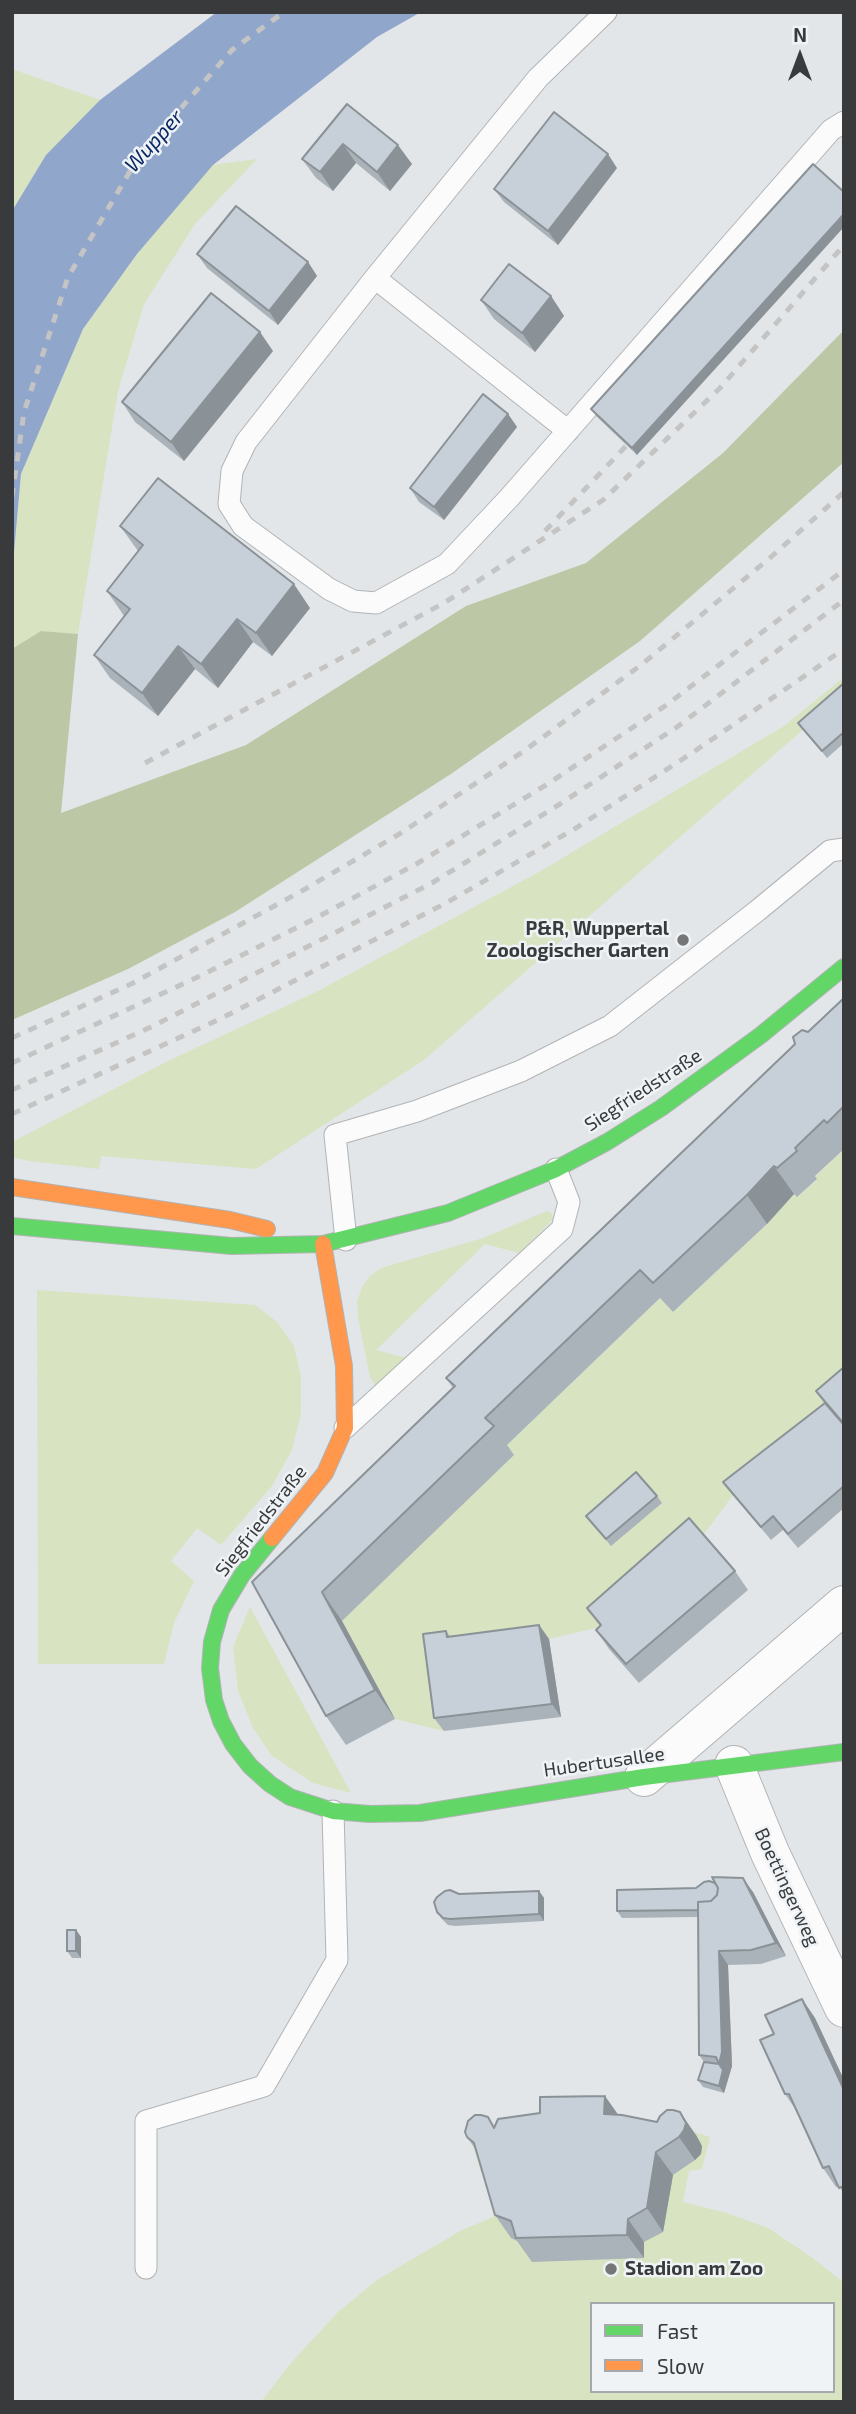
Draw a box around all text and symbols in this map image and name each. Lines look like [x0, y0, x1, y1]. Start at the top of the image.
north arrow [765, 21, 835, 91]
text: N [793, 23, 807, 46]
water label: Wupper [119, 105, 189, 177]
place label: P&R, Wuppertal Zoologischer Garten [486, 918, 669, 962]
marker: P&R, Wuppertal Zoologischer Garten [675, 932, 691, 948]
street label: Siegfriedstraße [580, 1044, 706, 1136]
street label: Siegfriedstraße [211, 1461, 311, 1581]
street label: Hubertusallee [542, 1742, 666, 1782]
street label: Boettingerweg [750, 1824, 824, 1950]
place label: Stadion am Zoo [625, 2258, 763, 2280]
marker: Stadion am Zoo [603, 2261, 619, 2277]
legend [590, 2302, 835, 2393]
text: Fast [657, 2318, 698, 2343]
text: Slow [657, 2353, 704, 2378]

